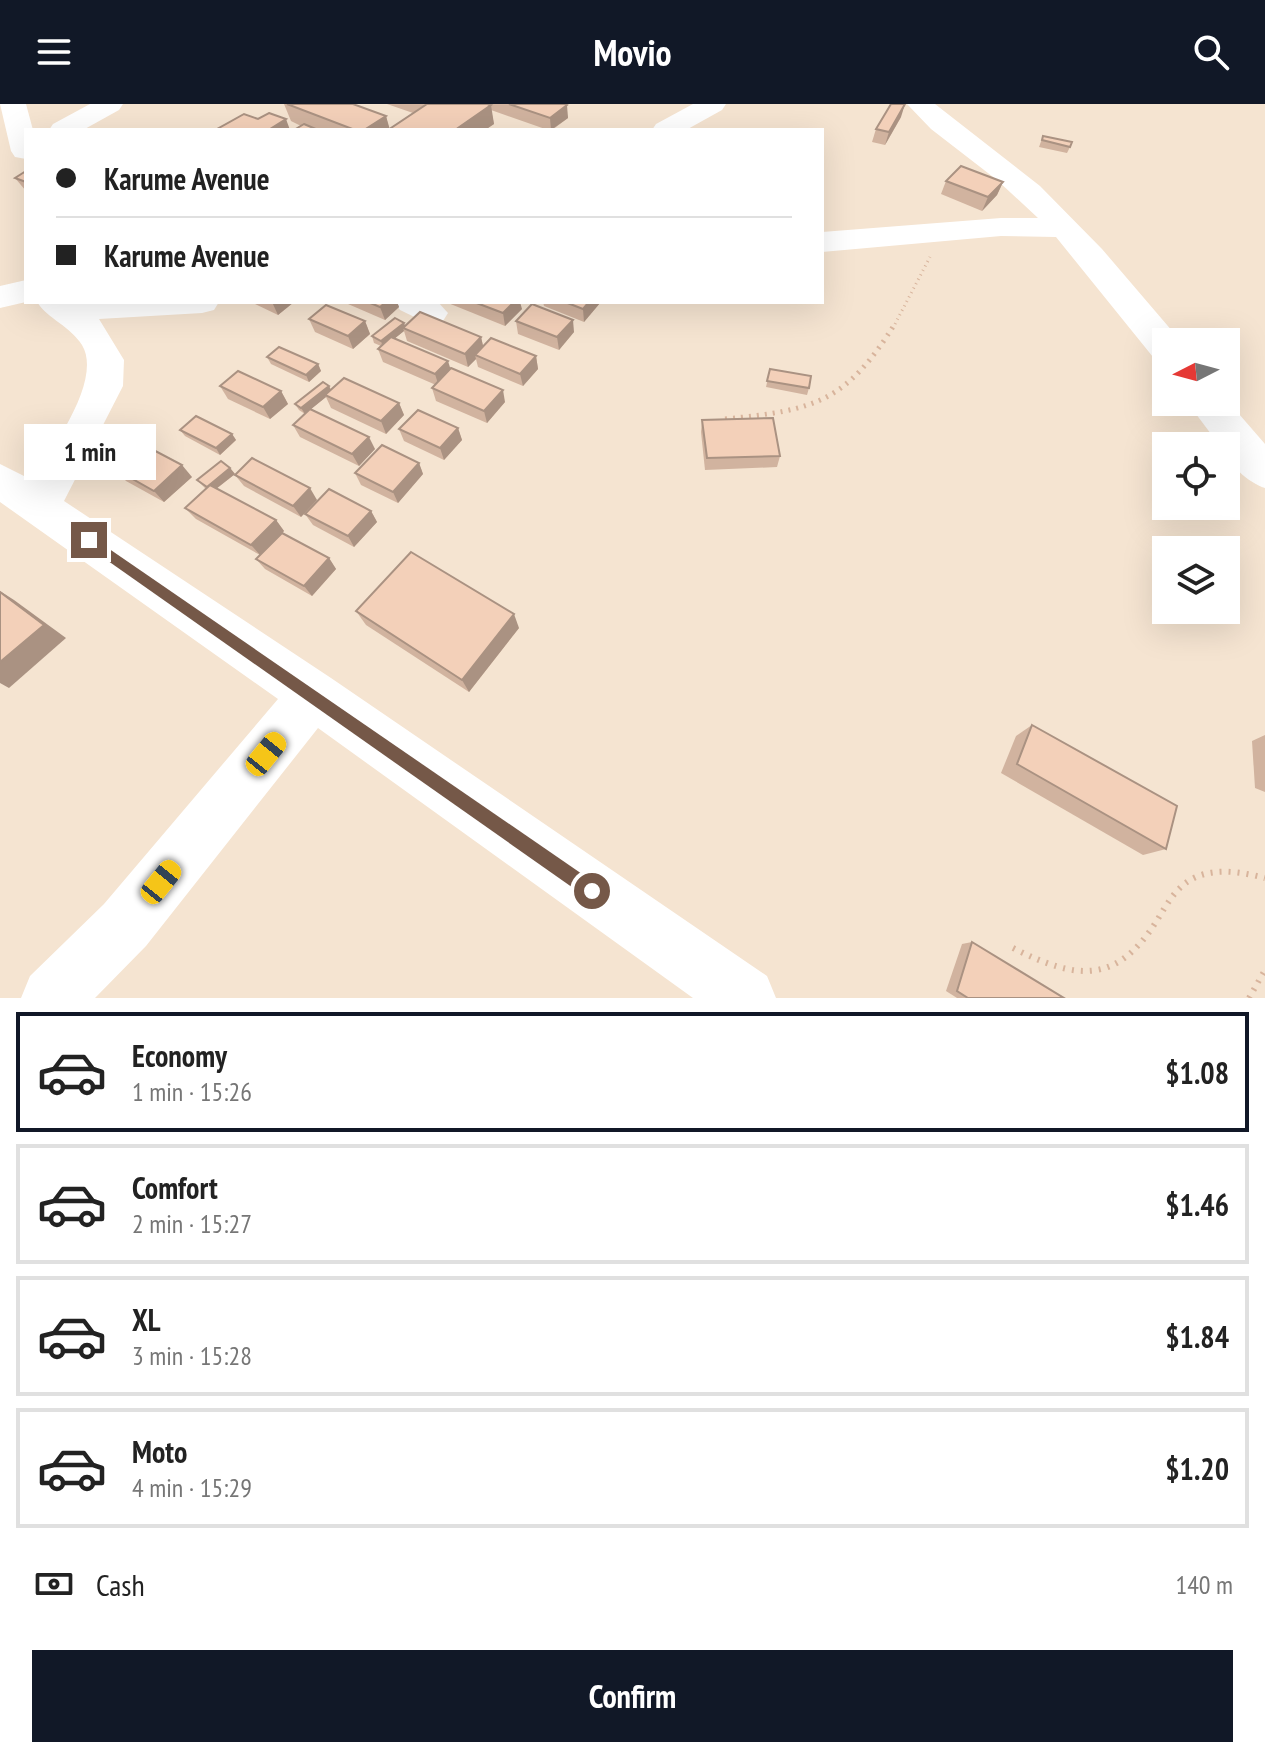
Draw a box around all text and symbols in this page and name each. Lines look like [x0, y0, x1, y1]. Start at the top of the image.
text: Movio [593, 29, 672, 76]
icon: menu [32, 30, 76, 74]
icon: search [1189, 30, 1233, 74]
text: Karume Avenue [104, 159, 269, 198]
text: Karume Avenue [104, 236, 269, 275]
north arrow [1152, 328, 1240, 416]
map controls [1152, 328, 1240, 624]
callout: 1 min [23, 424, 155, 480]
button: locate [1152, 432, 1240, 520]
text: 1 min [64, 435, 116, 468]
route end [71, 522, 107, 558]
button: layers [1152, 536, 1240, 624]
car [242, 728, 290, 780]
car [137, 856, 185, 908]
route start [574, 873, 610, 909]
icon: car [36, 1036, 108, 1108]
text: Economy [132, 1036, 227, 1075]
text: $1.08 [1165, 1053, 1229, 1092]
text: 1 min · 15:26 [132, 1075, 252, 1108]
icon: car [36, 1168, 108, 1240]
text: Comfort [132, 1168, 218, 1207]
text: $1.46 [1165, 1185, 1229, 1224]
text: 2 min · 15:27 [132, 1207, 252, 1240]
icon: car [36, 1300, 108, 1372]
text: XL [132, 1300, 161, 1339]
text: $1.84 [1165, 1317, 1229, 1356]
text: 3 min · 15:28 [132, 1339, 252, 1372]
icon: car [36, 1432, 108, 1504]
text: Moto [132, 1432, 187, 1471]
text: $1.20 [1165, 1449, 1229, 1488]
text: 4 min · 15:29 [132, 1471, 252, 1504]
icon: cash [32, 1562, 76, 1606]
text: Cash [96, 1565, 145, 1604]
text: 140 m [1175, 1568, 1233, 1601]
button: Confirm [32, 1650, 1233, 1742]

